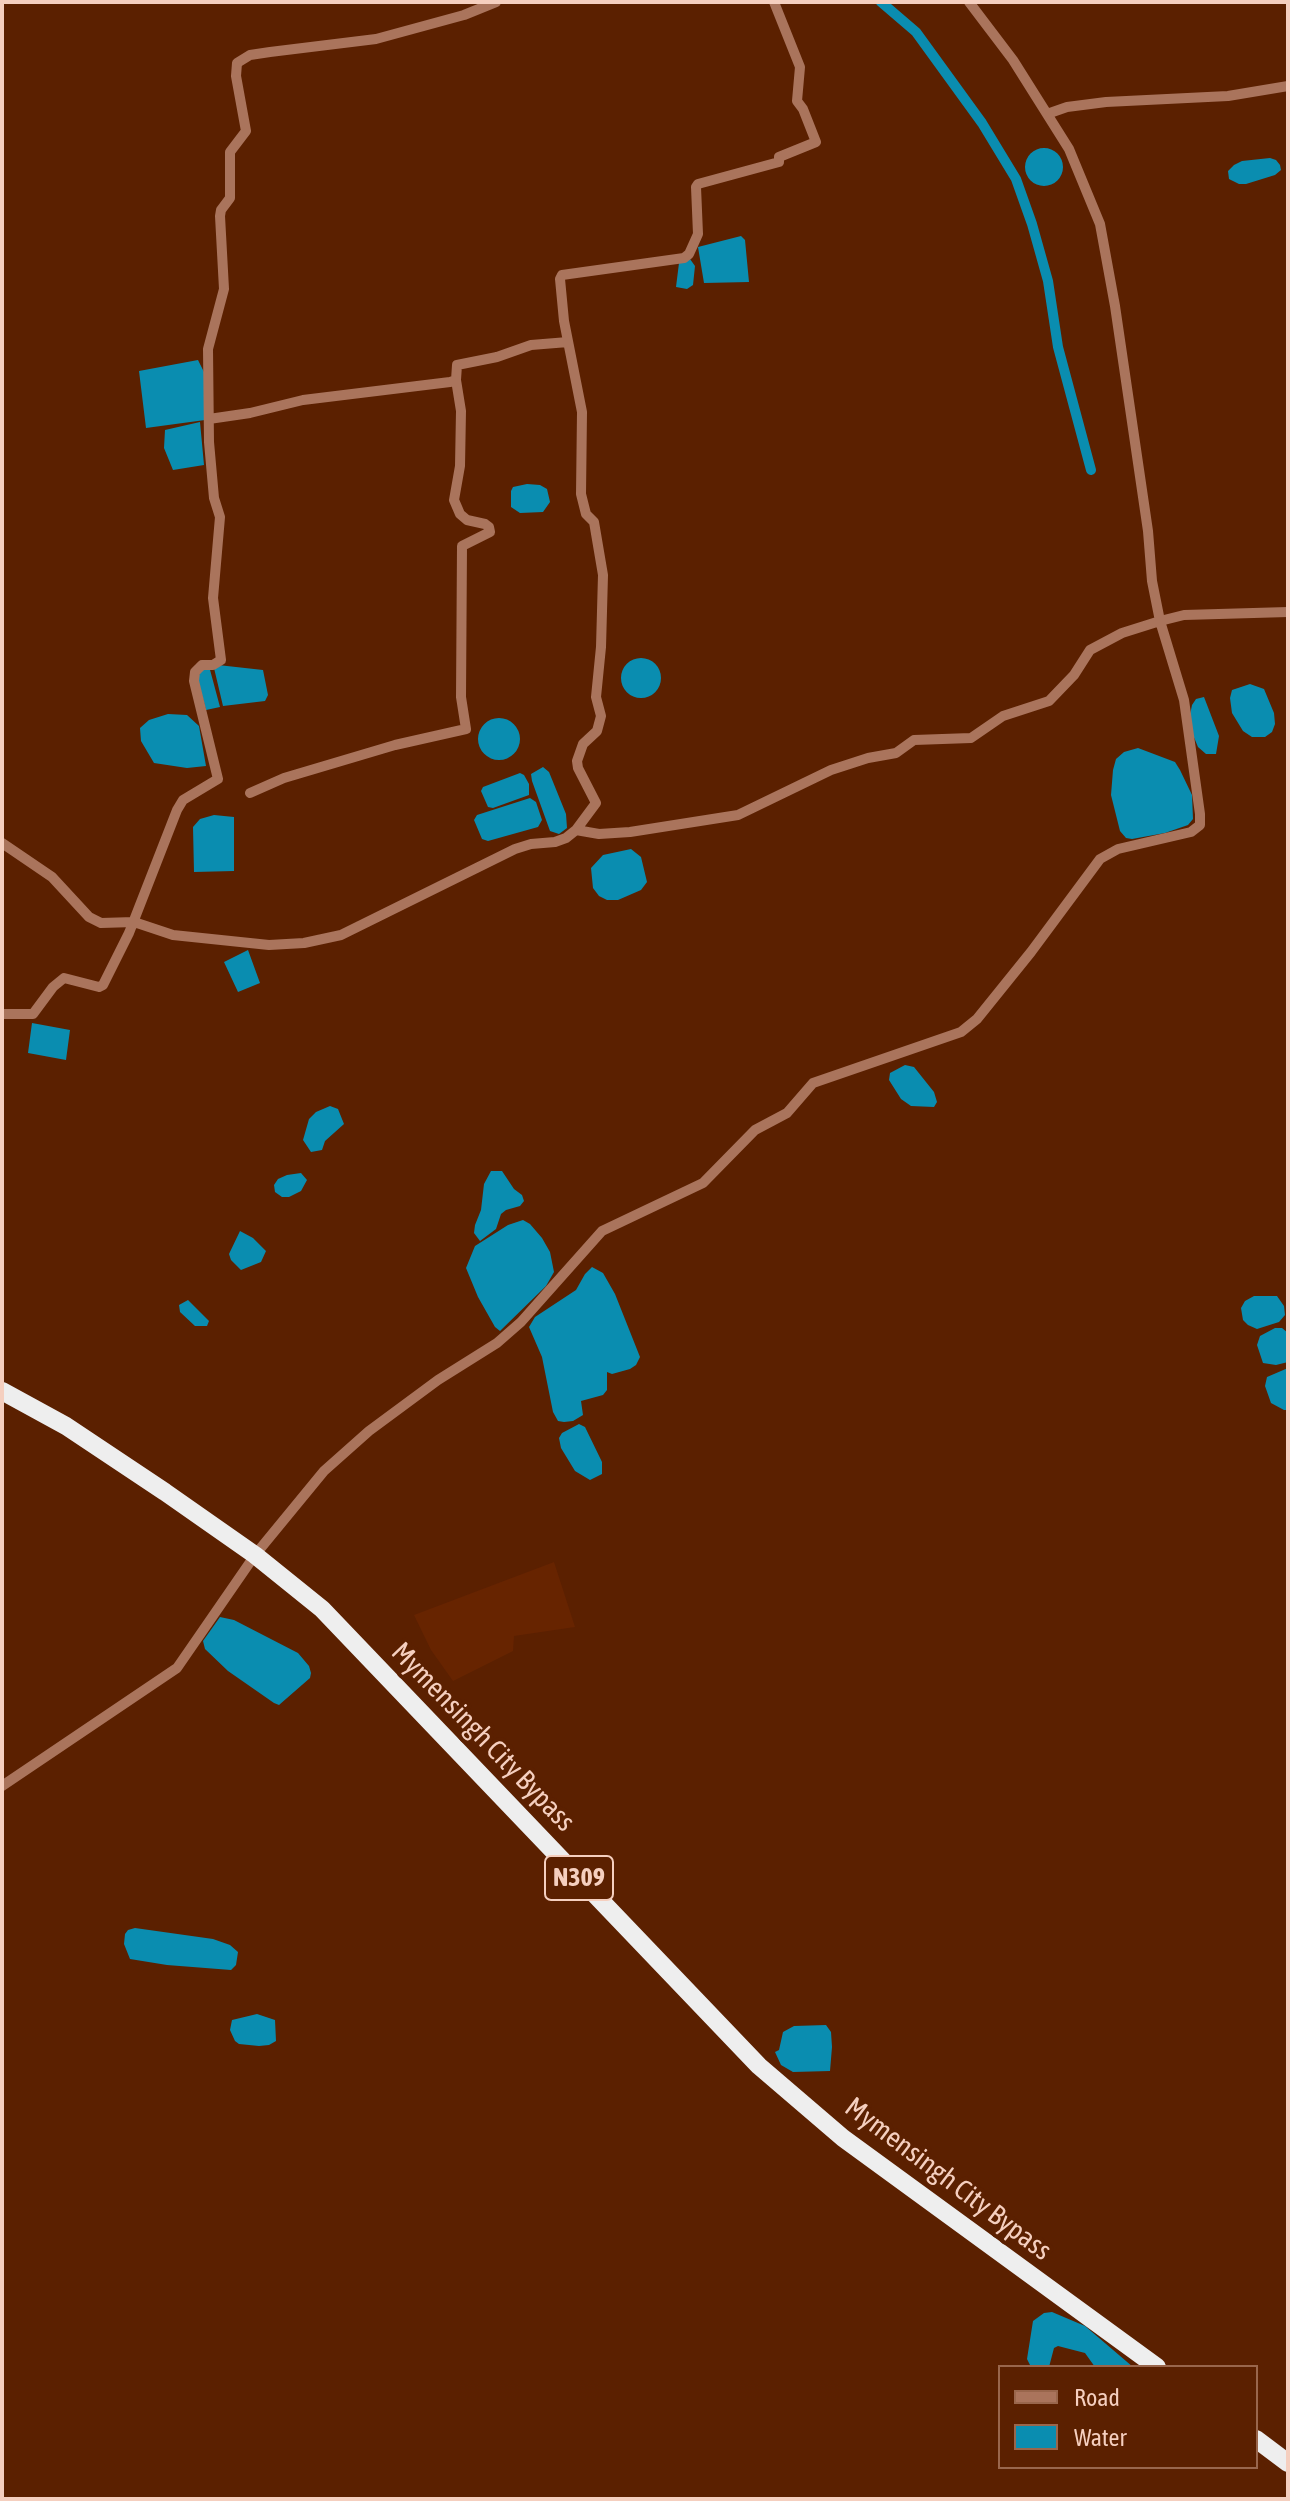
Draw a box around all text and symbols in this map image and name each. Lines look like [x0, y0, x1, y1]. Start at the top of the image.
street label: Mymensingh City Bypass [384, 1636, 582, 1838]
road number: N309 [545, 1856, 613, 1900]
street label: Mymensingh City Bypass [838, 2091, 1058, 2267]
legend [998, 2365, 1258, 2469]
text: Road [1074, 2384, 1120, 2411]
text: Water [1074, 2424, 1127, 2451]

